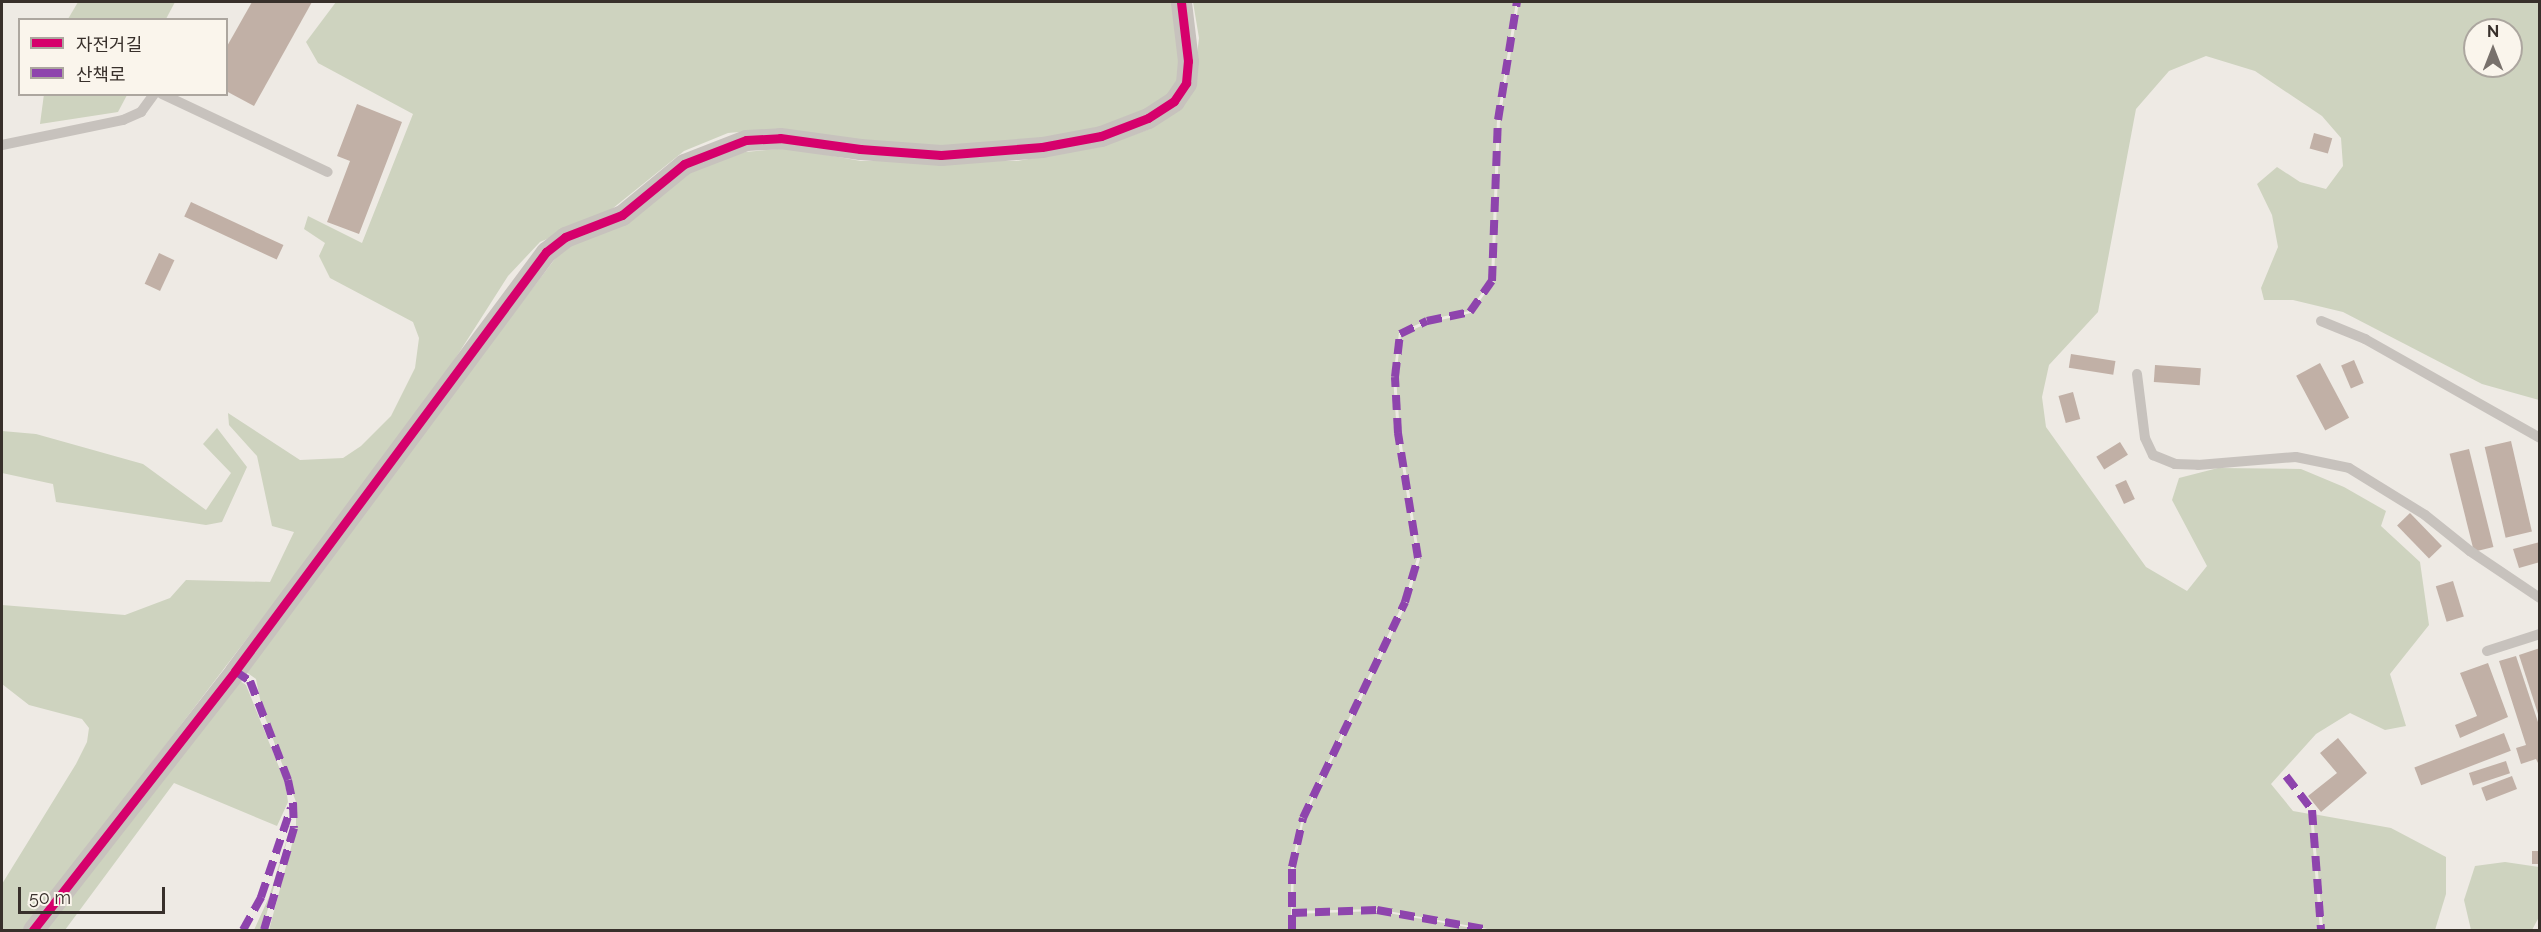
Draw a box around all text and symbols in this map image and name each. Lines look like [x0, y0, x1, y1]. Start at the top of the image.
legend [18, 18, 228, 96]
north arrow [2463, 18, 2523, 78]
text: N [2487, 22, 2499, 41]
text: 자전거길 [76, 34, 142, 55]
text: 산책로 [76, 64, 126, 85]
scale bar [21, 875, 168, 913]
text: 50 m [29, 887, 71, 908]

